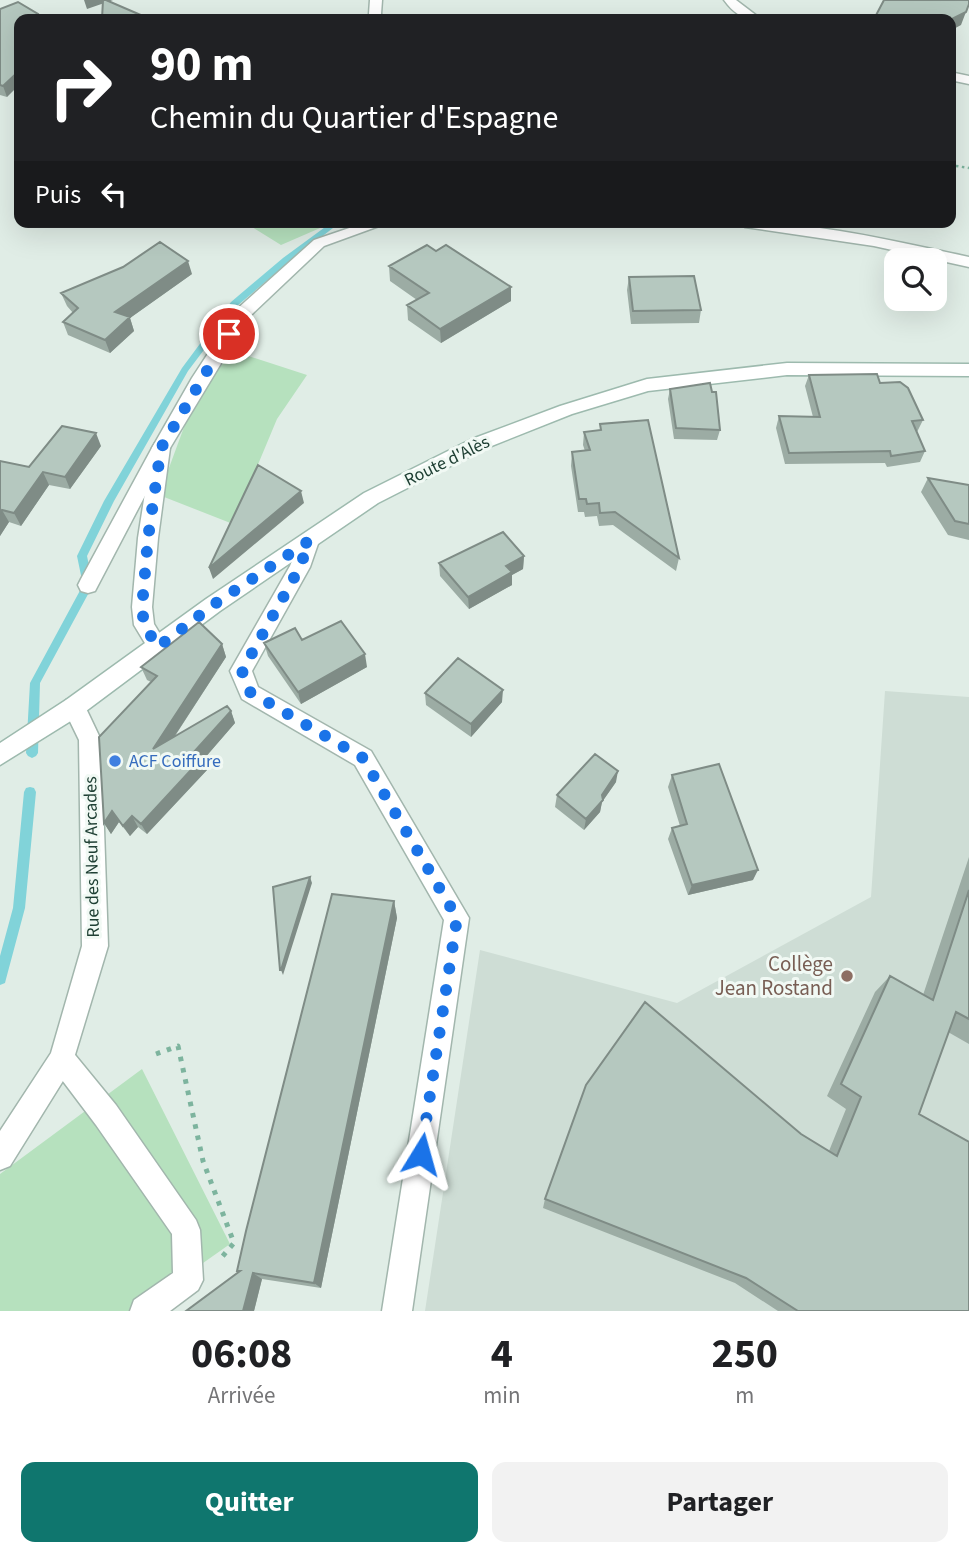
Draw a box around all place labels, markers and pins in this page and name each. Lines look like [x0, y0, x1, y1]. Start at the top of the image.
pin [199, 304, 259, 364]
place label: ACF Coiffure [129, 749, 221, 774]
marker: ACF Coiffure [107, 753, 123, 769]
place label: Collège Jean Rostand [715, 949, 833, 1003]
marker: Collège Jean Rostand [839, 968, 855, 984]

